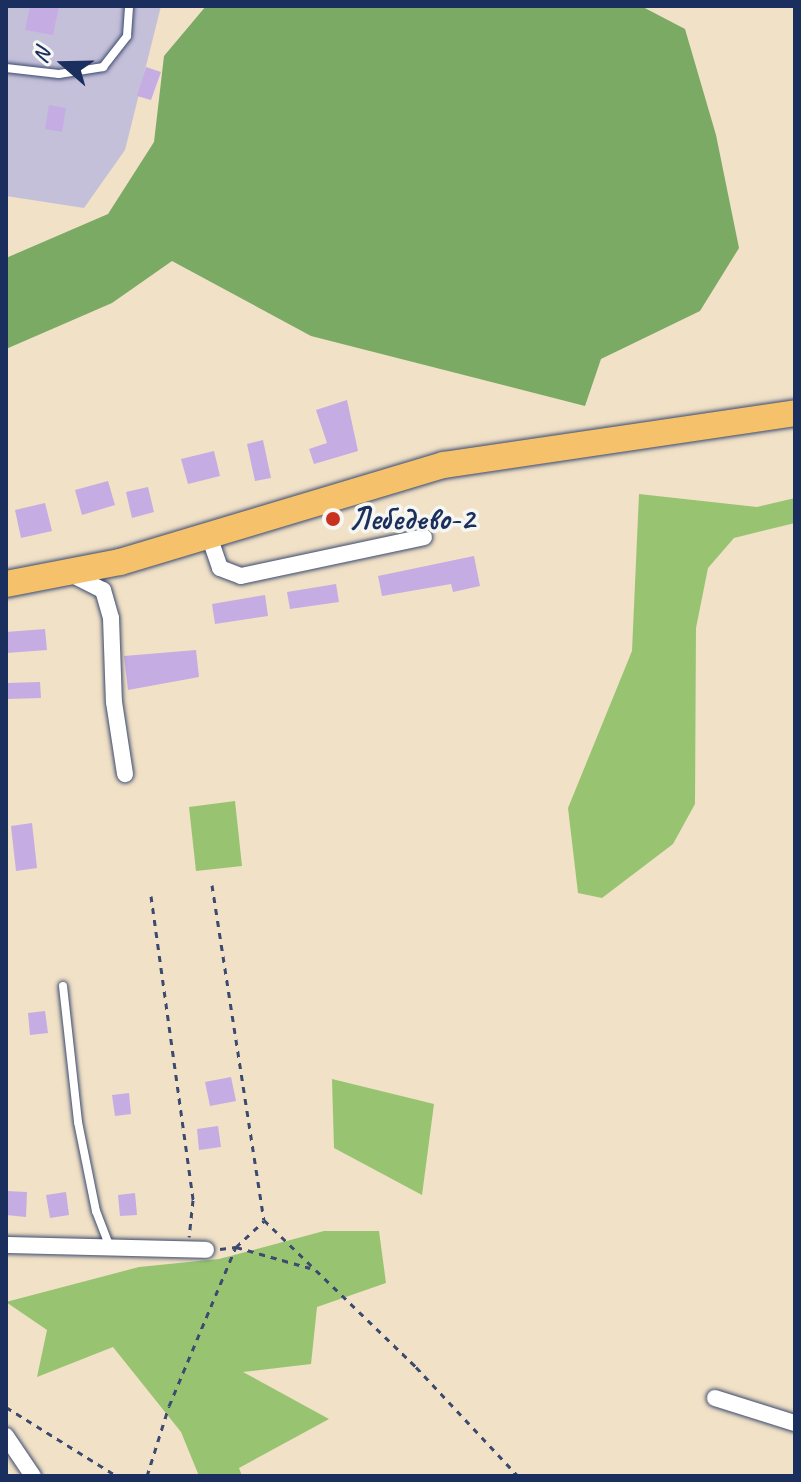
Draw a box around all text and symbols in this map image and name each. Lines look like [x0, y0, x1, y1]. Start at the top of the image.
north arrow [24, 24, 104, 104]
text: N [26, 45, 57, 67]
place label: Лебедево-2 [349, 500, 474, 538]
marker: Лебедево-2 [324, 510, 342, 528]

